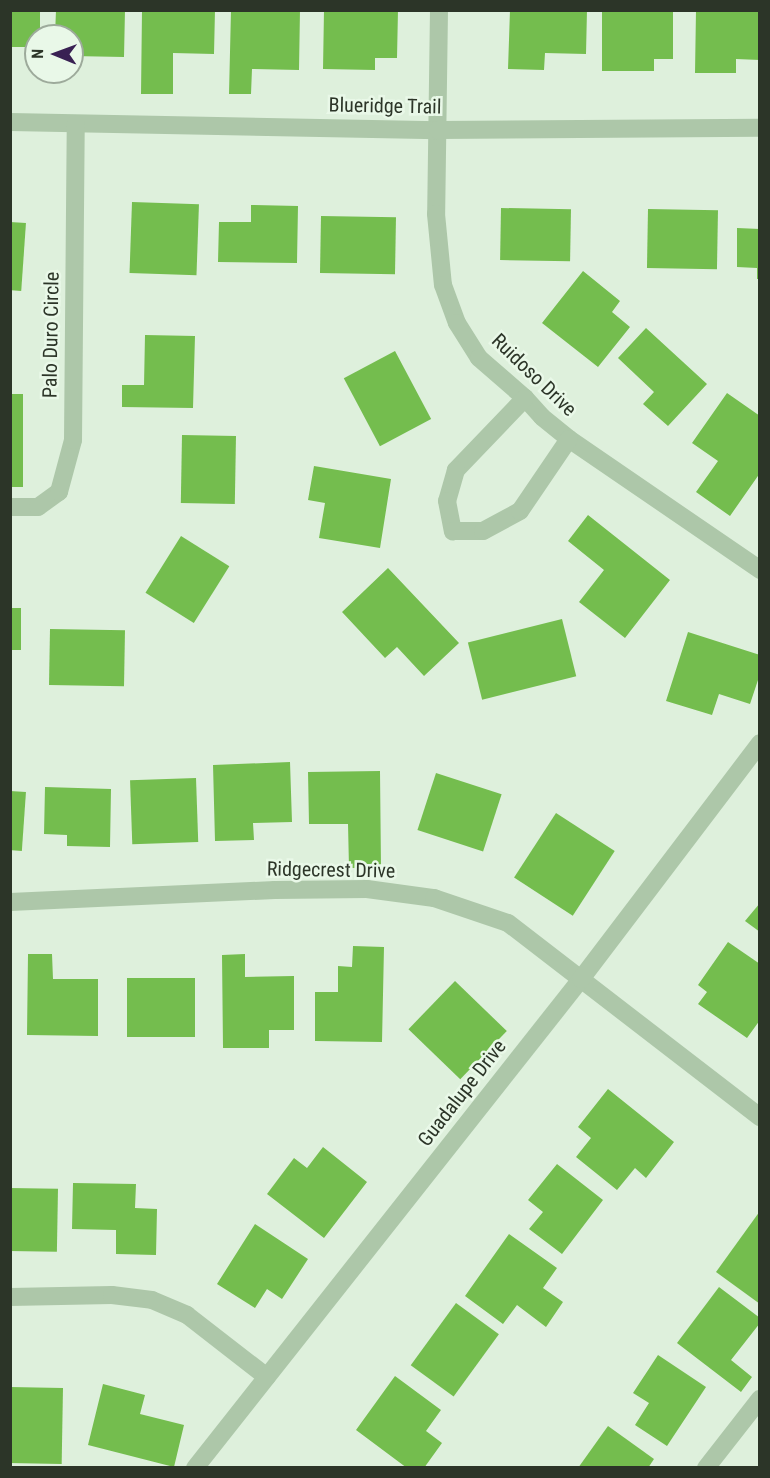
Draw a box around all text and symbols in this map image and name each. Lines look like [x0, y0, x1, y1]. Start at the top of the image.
north arrow [24, 24, 84, 84]
text: N [28, 49, 47, 59]
street label: Blueridge Trail [328, 93, 442, 119]
street label: Palo Duro Circle [38, 272, 64, 398]
street label: Ruidoso Drive [487, 329, 581, 421]
street label: Ridgecrest Drive [267, 857, 395, 883]
street label: Guadalupe Drive [413, 1035, 511, 1151]

